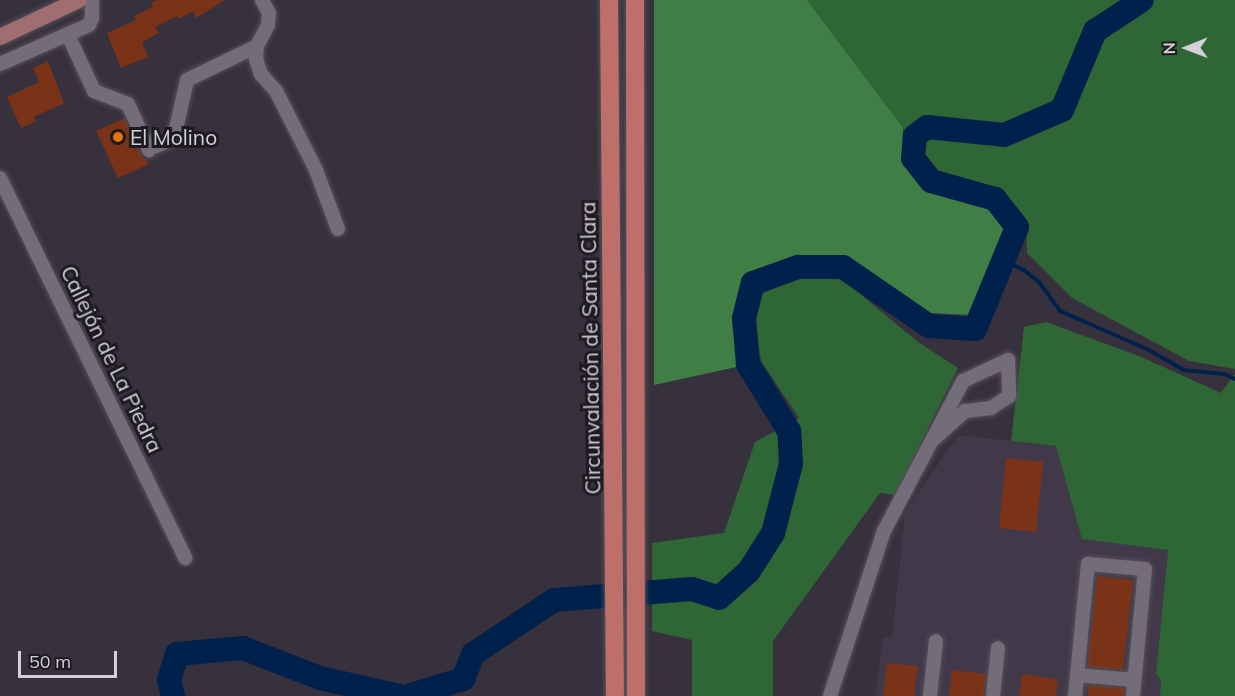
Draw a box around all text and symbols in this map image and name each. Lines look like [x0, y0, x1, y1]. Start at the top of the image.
north arrow [1157, 18, 1217, 78]
text: N [1159, 42, 1179, 55]
place label: El Molino [130, 124, 217, 150]
marker: El Molino [111, 130, 125, 144]
street label: Circunvalación de Santa Clara [575, 201, 605, 495]
street label: Callejón de La Piedra [56, 262, 168, 456]
scale bar [21, 639, 120, 677]
text: 50 m [29, 650, 71, 673]

